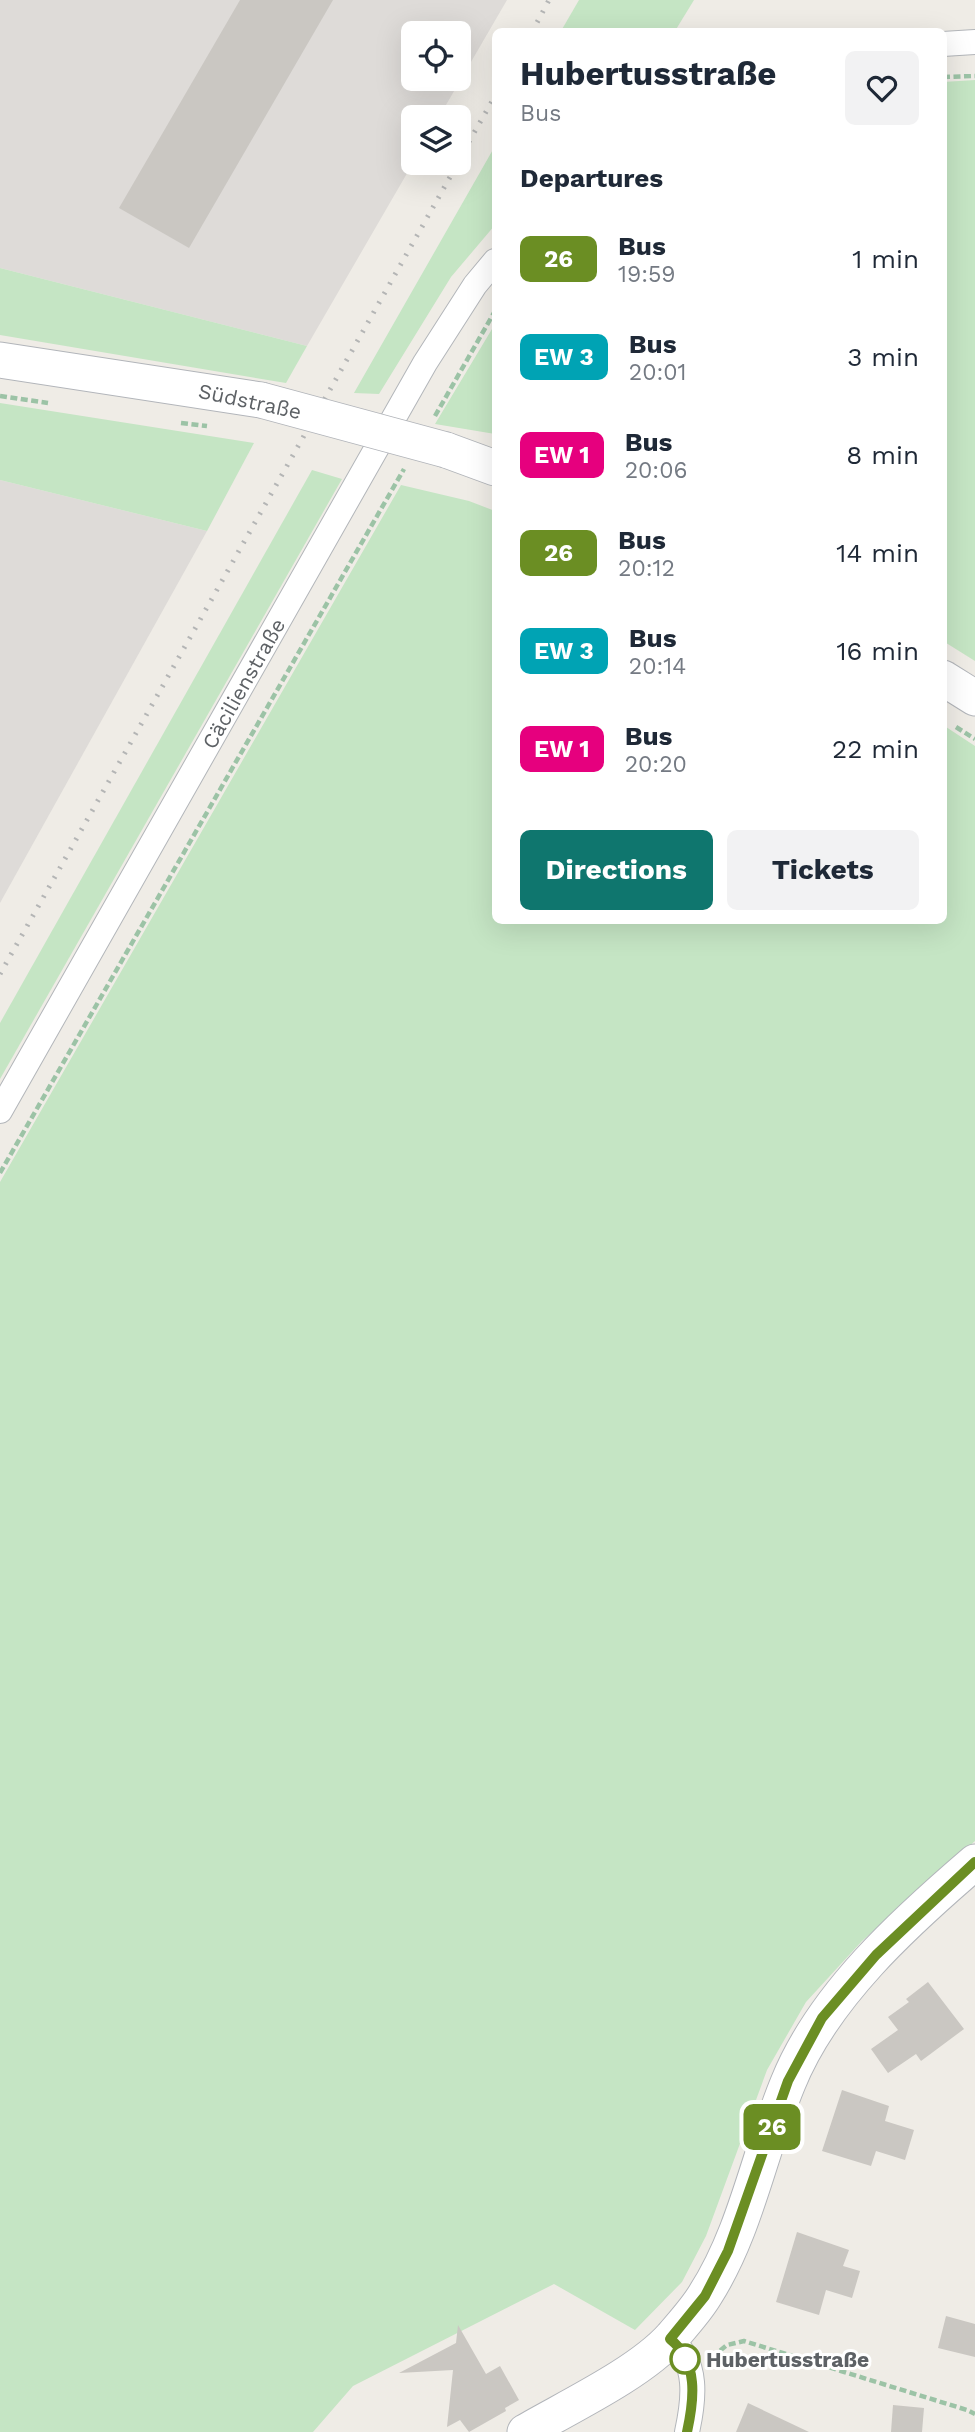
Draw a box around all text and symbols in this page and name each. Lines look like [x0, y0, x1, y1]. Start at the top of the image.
map controls [401, 21, 471, 175]
button: locate [401, 21, 471, 91]
button: heart [845, 51, 919, 125]
text: Hubertusstraße [520, 54, 776, 93]
text: Bus [520, 100, 561, 127]
button: layers [401, 105, 471, 175]
text: Departures [520, 163, 663, 193]
text: Bus [618, 231, 666, 261]
text: 1 min [852, 244, 919, 274]
text: 26 [544, 245, 573, 273]
text: 19:59 [618, 261, 676, 288]
text: Bus [629, 329, 677, 359]
text: 3 min [847, 342, 919, 372]
text: EW 3 [534, 343, 594, 371]
text: 20:01 [629, 359, 687, 386]
street label: Südstraße [196, 378, 304, 424]
text: Bus [625, 427, 672, 457]
text: 8 min [846, 440, 919, 470]
text: EW 1 [534, 441, 590, 469]
text: 20:06 [625, 457, 687, 484]
text: Bus [618, 525, 666, 555]
text: 14 min [836, 538, 919, 568]
text: 26 [544, 539, 573, 567]
text: 20:12 [618, 555, 675, 582]
street label: Cäcilienstraße [196, 614, 290, 753]
text: Bus [629, 623, 677, 653]
text: 16 min [836, 636, 919, 666]
text: EW 3 [534, 637, 594, 665]
text: 20:14 [629, 653, 686, 680]
text: Bus [625, 721, 672, 751]
text: 22 min [832, 734, 919, 764]
text: EW 1 [534, 735, 590, 763]
text: 20:20 [625, 751, 687, 778]
button: Directions [520, 830, 713, 910]
button: Tickets [727, 830, 919, 910]
line badge: 26 [740, 2104, 804, 2150]
text: 26 [757, 2113, 787, 2141]
marker: Hubertusstraße [670, 2344, 700, 2374]
place label: Hubertusstraße [706, 2347, 869, 2372]

